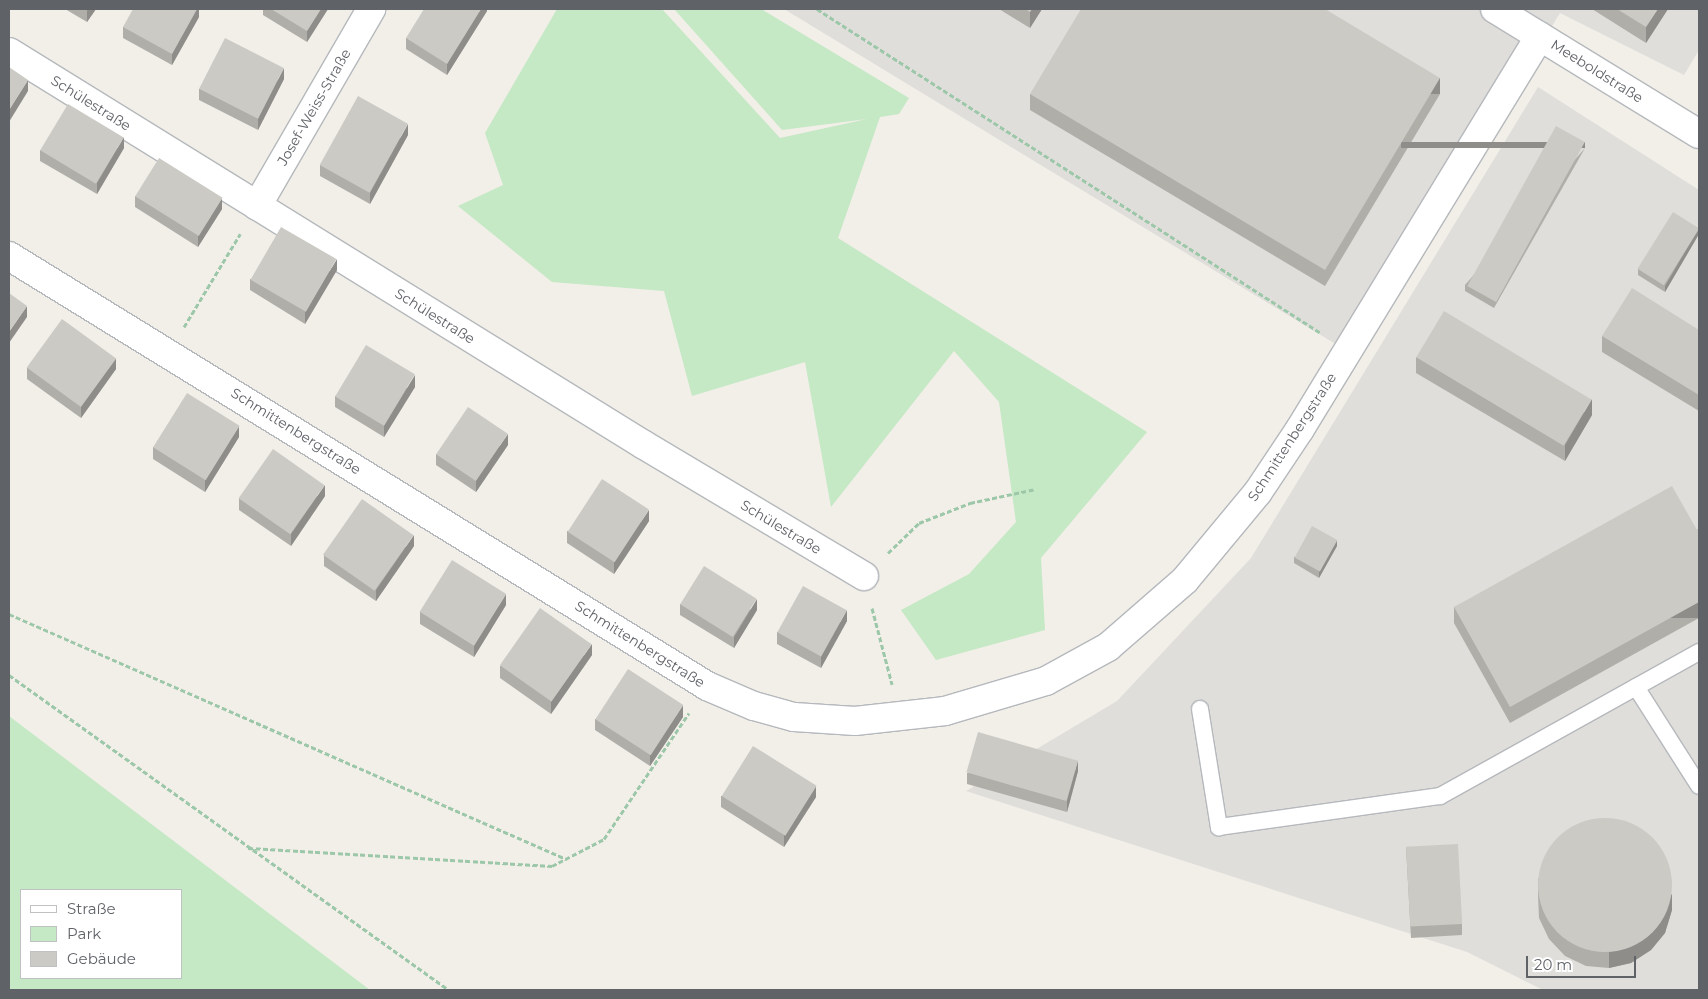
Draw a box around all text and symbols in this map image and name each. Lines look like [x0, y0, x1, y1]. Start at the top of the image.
street label: Meeboldstraße [1548, 36, 1646, 106]
street label: Josef-Weiss-Straße [274, 46, 354, 168]
street label: Schülestraße [48, 72, 134, 134]
street label: Schülestraße [392, 285, 478, 347]
street label: Schmittenbergstraße [1244, 370, 1340, 504]
street label: Schmittenbergstraße [228, 384, 364, 478]
street label: Schülestraße [738, 496, 824, 558]
street label: Schmittenbergstraße [572, 597, 708, 691]
legend [20, 889, 182, 979]
text: Straße [67, 899, 116, 918]
text: Park [67, 924, 101, 943]
scale bar [1528, 946, 1638, 978]
text: Gebäude [67, 949, 136, 968]
text: 20 m [1534, 955, 1572, 974]

